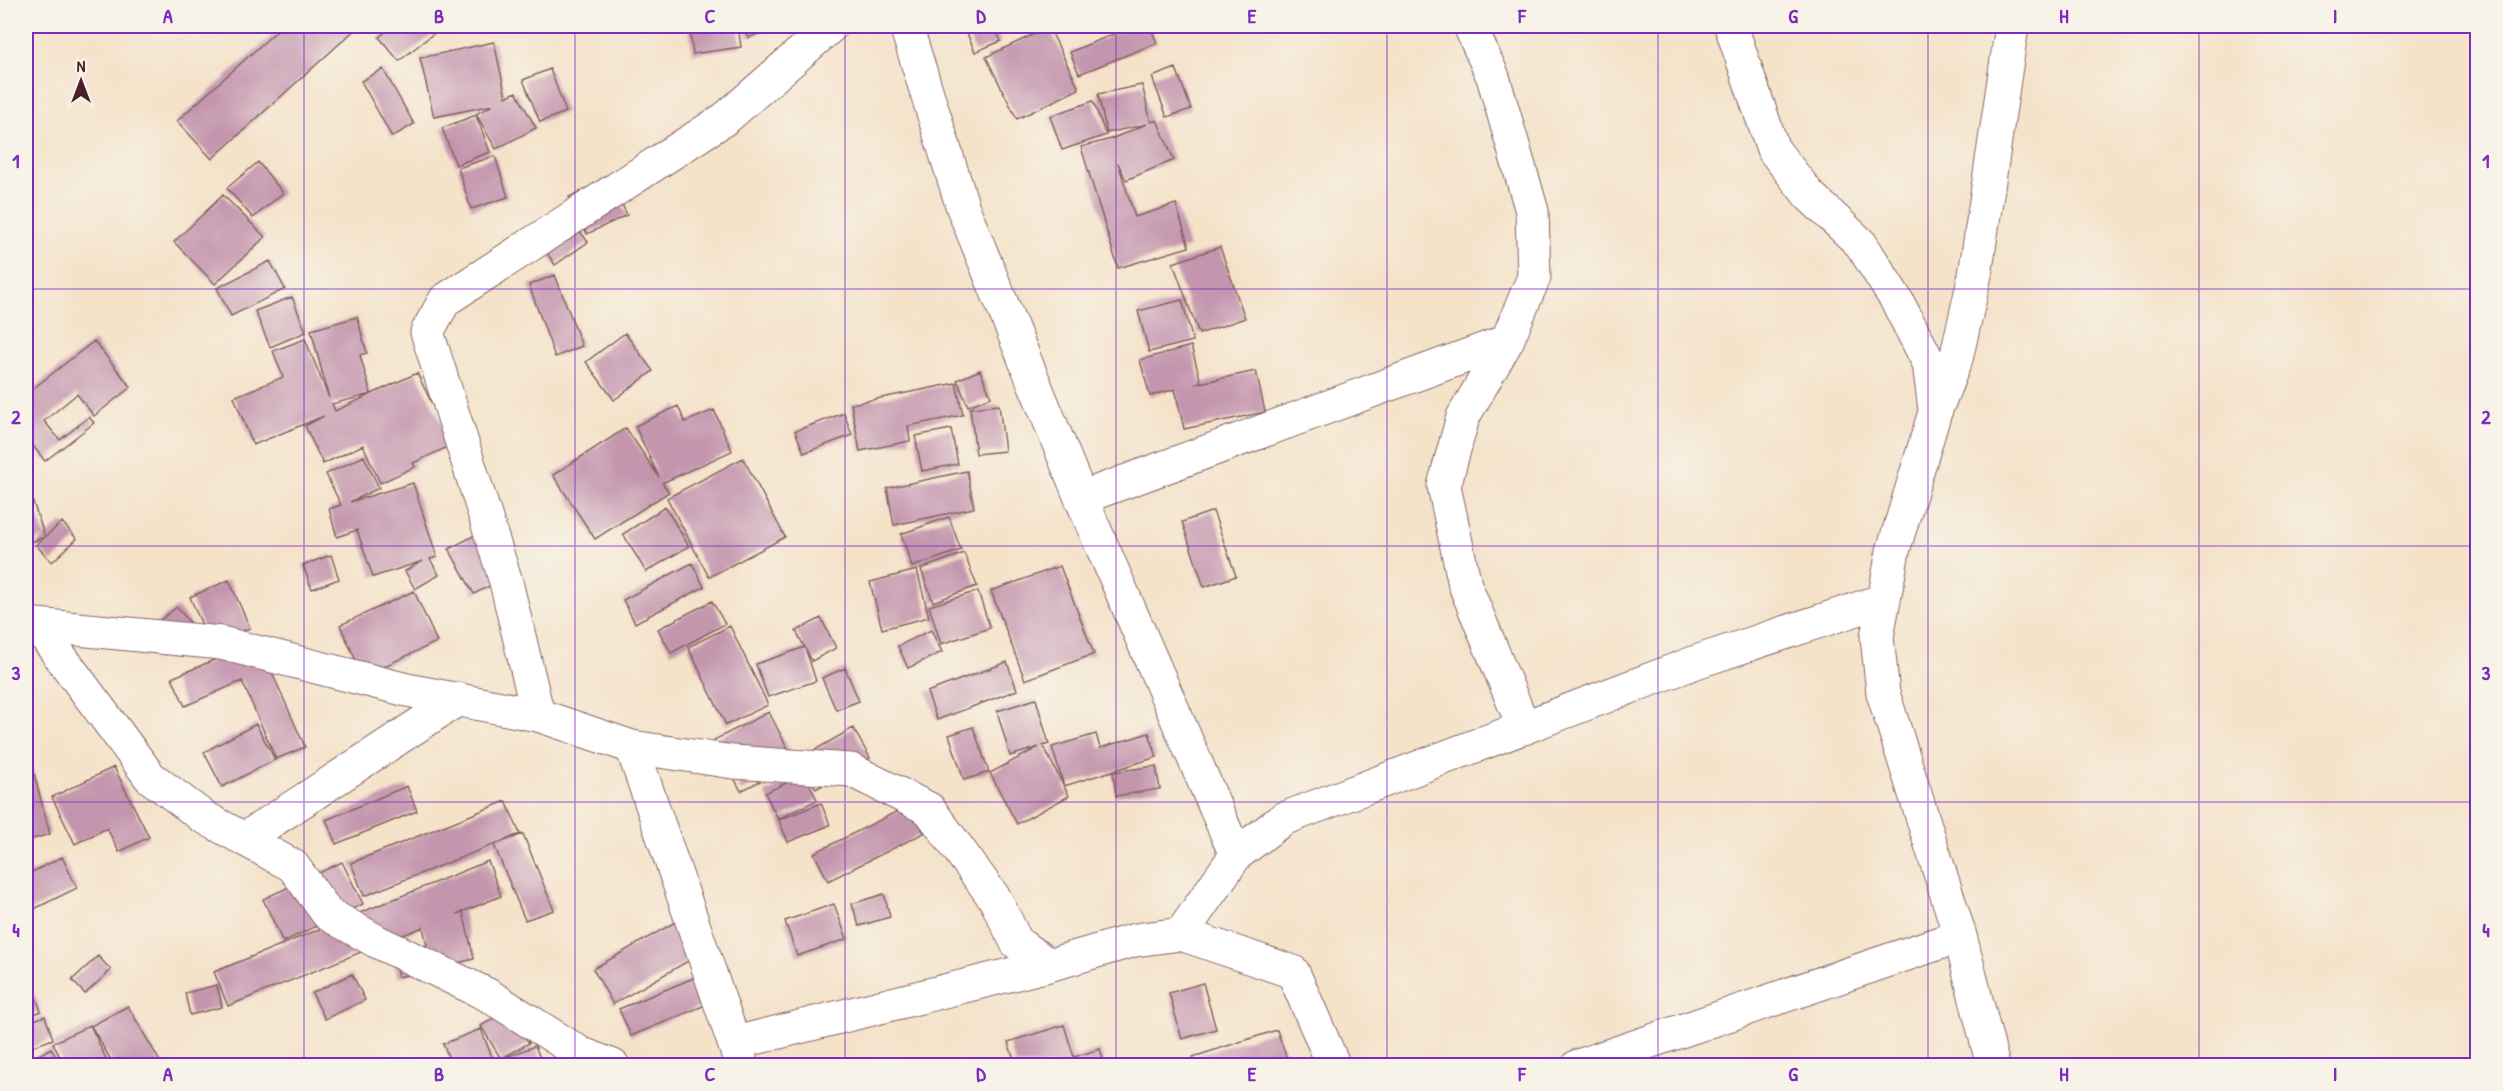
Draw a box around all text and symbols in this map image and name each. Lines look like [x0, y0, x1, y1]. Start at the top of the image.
text: A [163, 2, 173, 29]
text: B [434, 2, 444, 29]
text: C [705, 2, 716, 29]
text: D [976, 2, 986, 29]
text: E [1248, 2, 1257, 29]
text: F [1517, 2, 1527, 29]
text: G [1788, 2, 1798, 29]
text: H [2059, 2, 2069, 29]
text: I [2333, 2, 2337, 29]
north arrow [51, 51, 111, 111]
text: N [77, 55, 86, 77]
text: 1 [12, 147, 20, 174]
text: 1 [2482, 147, 2490, 174]
text: 2 [11, 403, 21, 430]
text: 2 [2481, 403, 2491, 430]
text: 3 [12, 659, 21, 686]
text: 3 [2482, 659, 2491, 686]
text: 4 [12, 916, 20, 943]
text: 4 [2482, 916, 2490, 943]
text: A [163, 1060, 173, 1087]
text: B [434, 1060, 444, 1087]
text: C [705, 1060, 716, 1087]
text: D [976, 1060, 986, 1087]
text: E [1248, 1060, 1257, 1087]
text: F [1517, 1060, 1527, 1087]
text: G [1788, 1060, 1798, 1087]
text: H [2059, 1060, 2069, 1087]
text: I [2333, 1060, 2337, 1087]

